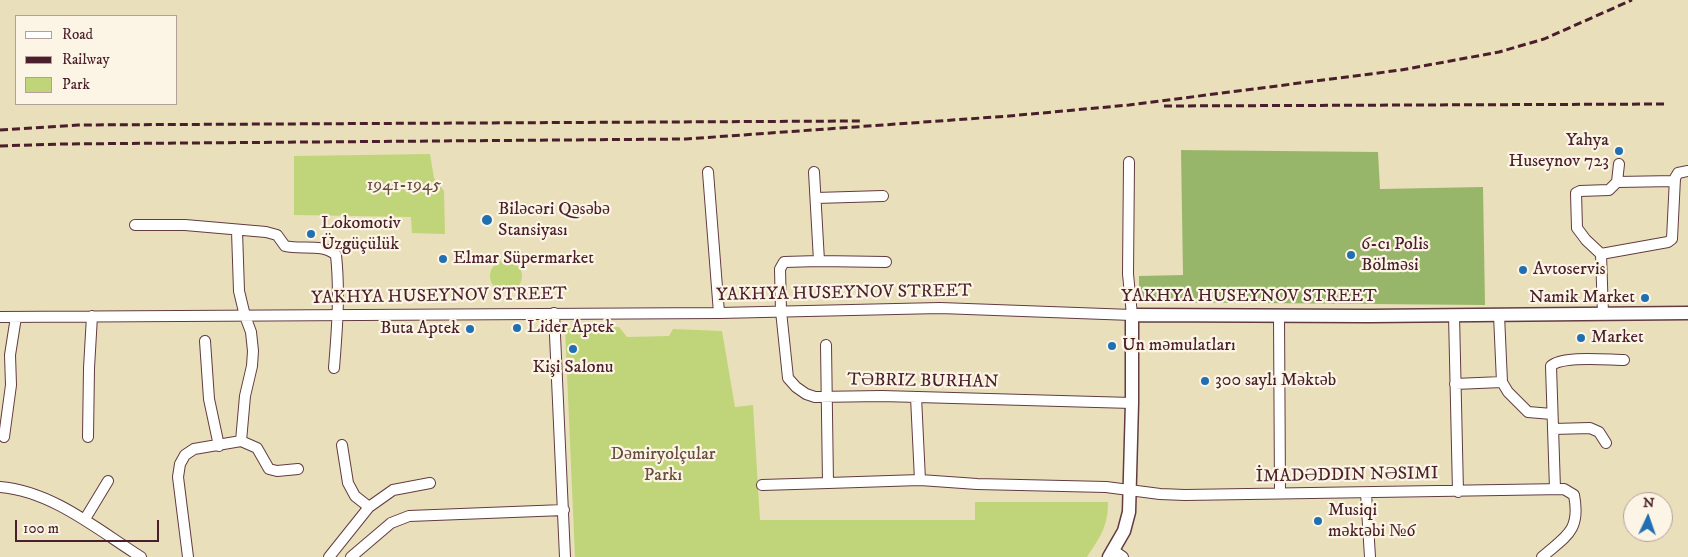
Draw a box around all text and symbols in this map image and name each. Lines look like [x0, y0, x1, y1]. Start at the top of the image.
legend [15, 15, 178, 105]
text: Road [62, 25, 93, 44]
text: Railway [62, 50, 110, 69]
text: Park [62, 75, 90, 94]
place label: Yahya Huseynov 723 [1509, 130, 1609, 172]
marker: Yahya Huseynov 723 [1613, 145, 1625, 157]
park label: 1941-1945 [367, 175, 441, 197]
place label: Biləcəri Qəsəbə Stansiyası [498, 199, 610, 242]
place label: Lokomotiv Üzgüçülük [321, 213, 401, 255]
marker: Biləcəri Qəsəbə Stansiyası [480, 213, 494, 227]
marker: Lokomotiv Üzgüçülük [305, 228, 317, 240]
place label: 6-cı Polis Bölməsi [1361, 234, 1429, 276]
place label: Elmar Süpermarket [453, 248, 594, 270]
marker: 6-cı Polis Bölməsi [1345, 249, 1357, 261]
marker: Elmar Süpermarket [437, 253, 449, 265]
place label: Avtoservis [1533, 259, 1606, 281]
marker: Avtoservis [1517, 264, 1529, 276]
street label: YAKHYA HUSEYNOV STREET [716, 281, 972, 307]
street label: YAKHYA HUSEYNOV STREET [311, 284, 567, 310]
street label: YAKHYA HUSEYNOV STREET [1121, 286, 1377, 308]
place label: Namik Market [1529, 287, 1635, 309]
marker: Namik Market [1639, 292, 1651, 304]
place label: Lider Aptek [527, 317, 614, 339]
place label: Buta Aptek [380, 318, 460, 340]
marker: Lider Aptek [511, 322, 523, 334]
marker: Buta Aptek [464, 323, 476, 335]
place label: Market [1591, 327, 1644, 349]
marker: Market [1575, 332, 1587, 344]
place label: Un məmulatları [1122, 335, 1236, 357]
marker: Un məmulatları [1106, 340, 1118, 352]
marker: Kişi Salonu [567, 343, 579, 355]
place label: Kişi Salonu [533, 357, 613, 379]
street label: TƏBRIZ BURHAN [847, 370, 999, 394]
place label: 300 saylı Məktəb [1215, 370, 1336, 392]
marker: 300 saylı Məktəb [1199, 375, 1211, 387]
park label: Dəmiryolçular Parkı [611, 444, 715, 486]
street label: İMADƏDDIN NƏSIMI [1255, 464, 1439, 488]
north arrow [1623, 492, 1673, 542]
text: N [1643, 494, 1655, 512]
place label: Musiqi məktəbi №6 [1328, 500, 1416, 542]
scale bar [18, 510, 161, 542]
marker: Musiqi məktəbi №6 [1312, 515, 1324, 527]
text: 100 m [23, 519, 59, 538]

